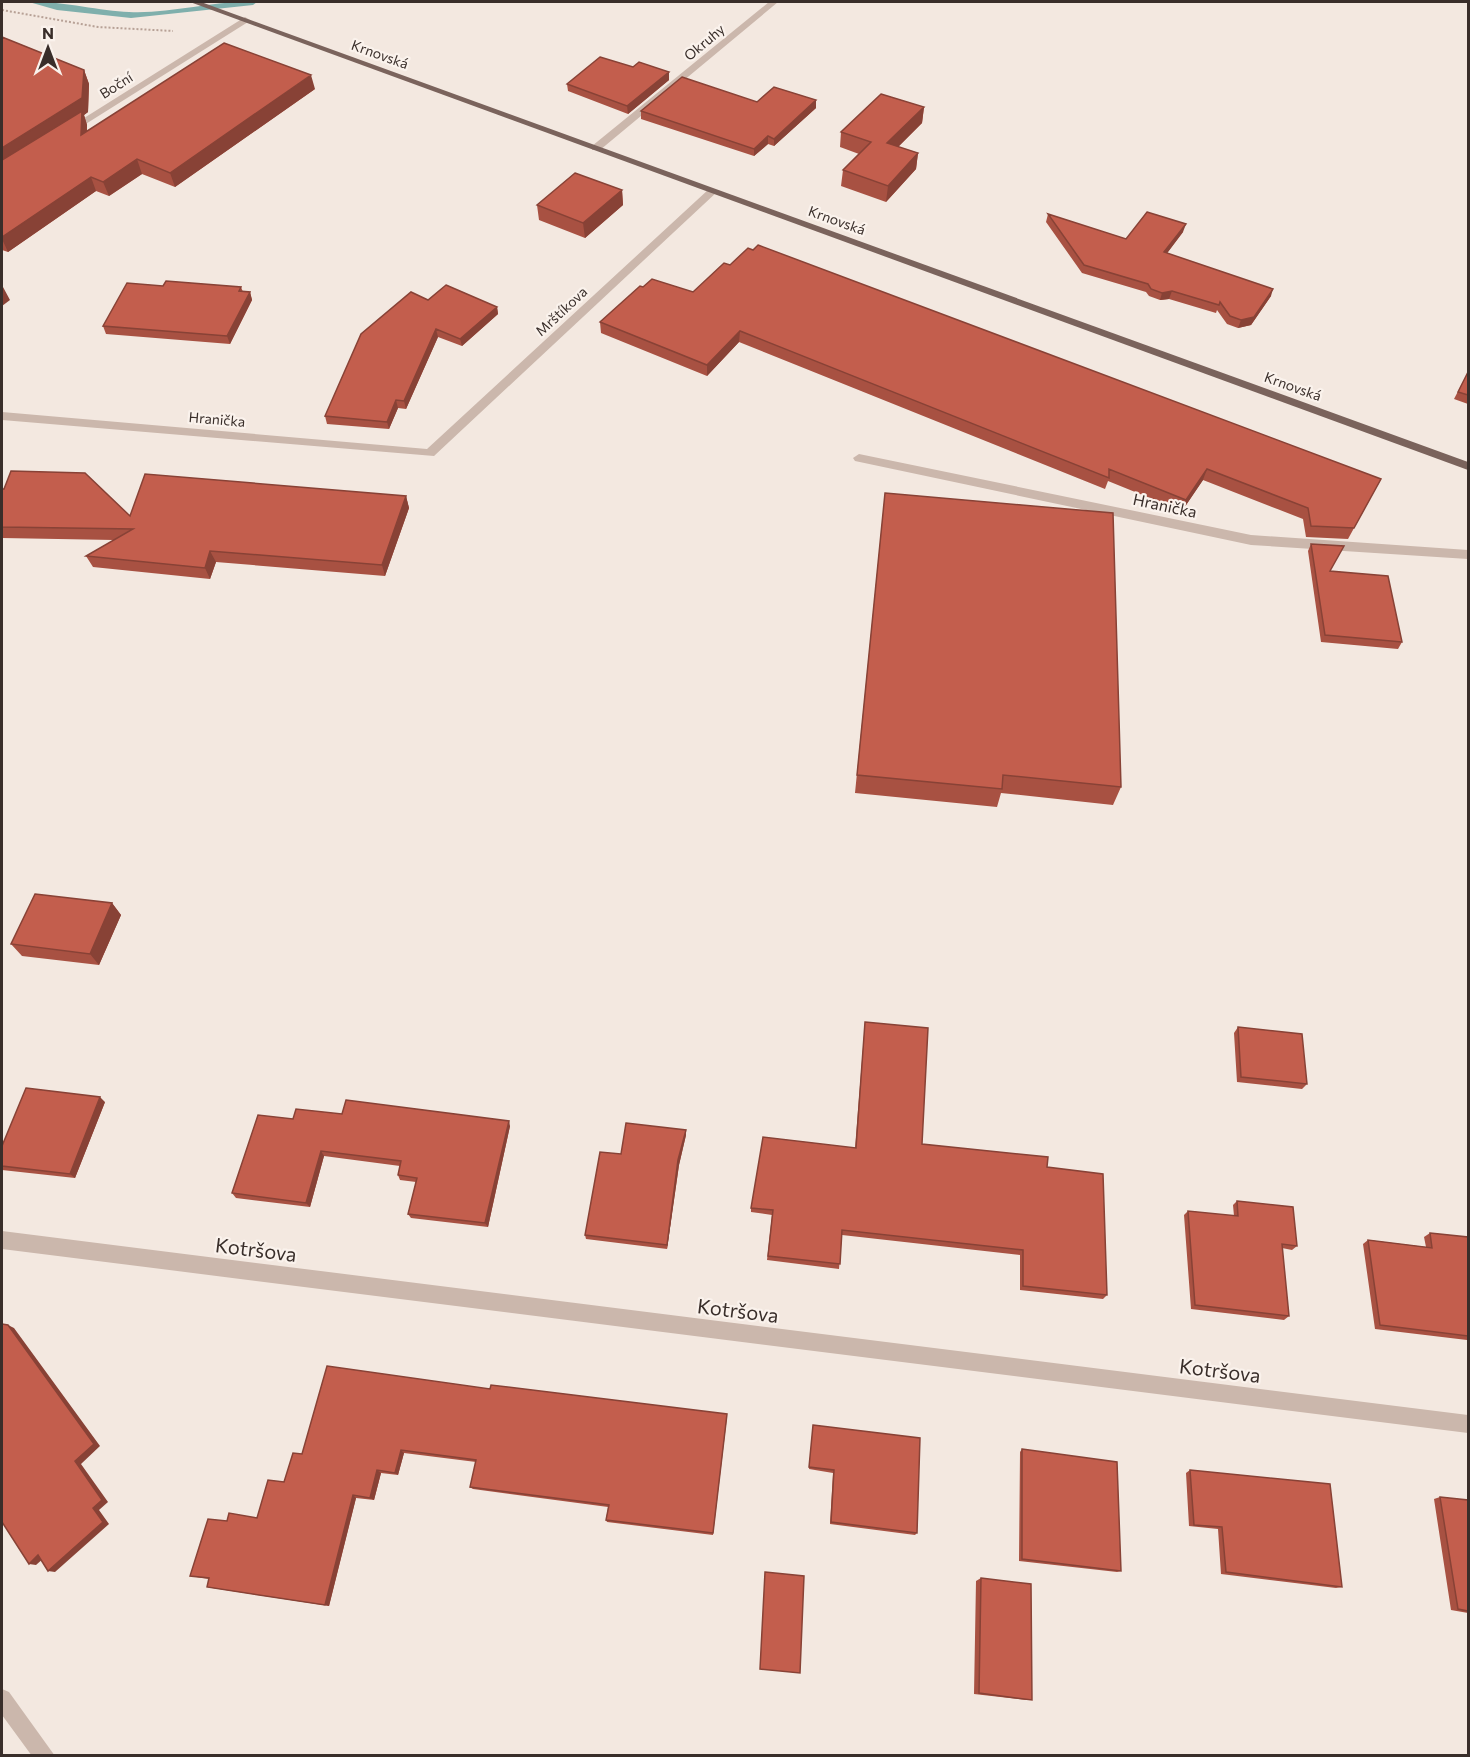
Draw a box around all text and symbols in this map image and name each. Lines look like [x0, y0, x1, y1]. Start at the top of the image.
north arrow [18, 18, 78, 78]
street label: Okruhy [680, 20, 728, 64]
text: N [42, 23, 54, 42]
street label: Krnovská [349, 36, 411, 72]
street label: Boční [96, 68, 136, 102]
street label: Krnovská [806, 202, 868, 238]
street label: Mrštíkova [532, 283, 590, 339]
street label: Krnovská [1262, 368, 1324, 404]
street label: Hranička [188, 408, 246, 430]
street label: Hranička [1131, 489, 1199, 521]
street label: Kotršova [214, 1232, 298, 1266]
street label: Kotršova [696, 1293, 780, 1327]
street label: Kotršova [1178, 1353, 1262, 1387]

